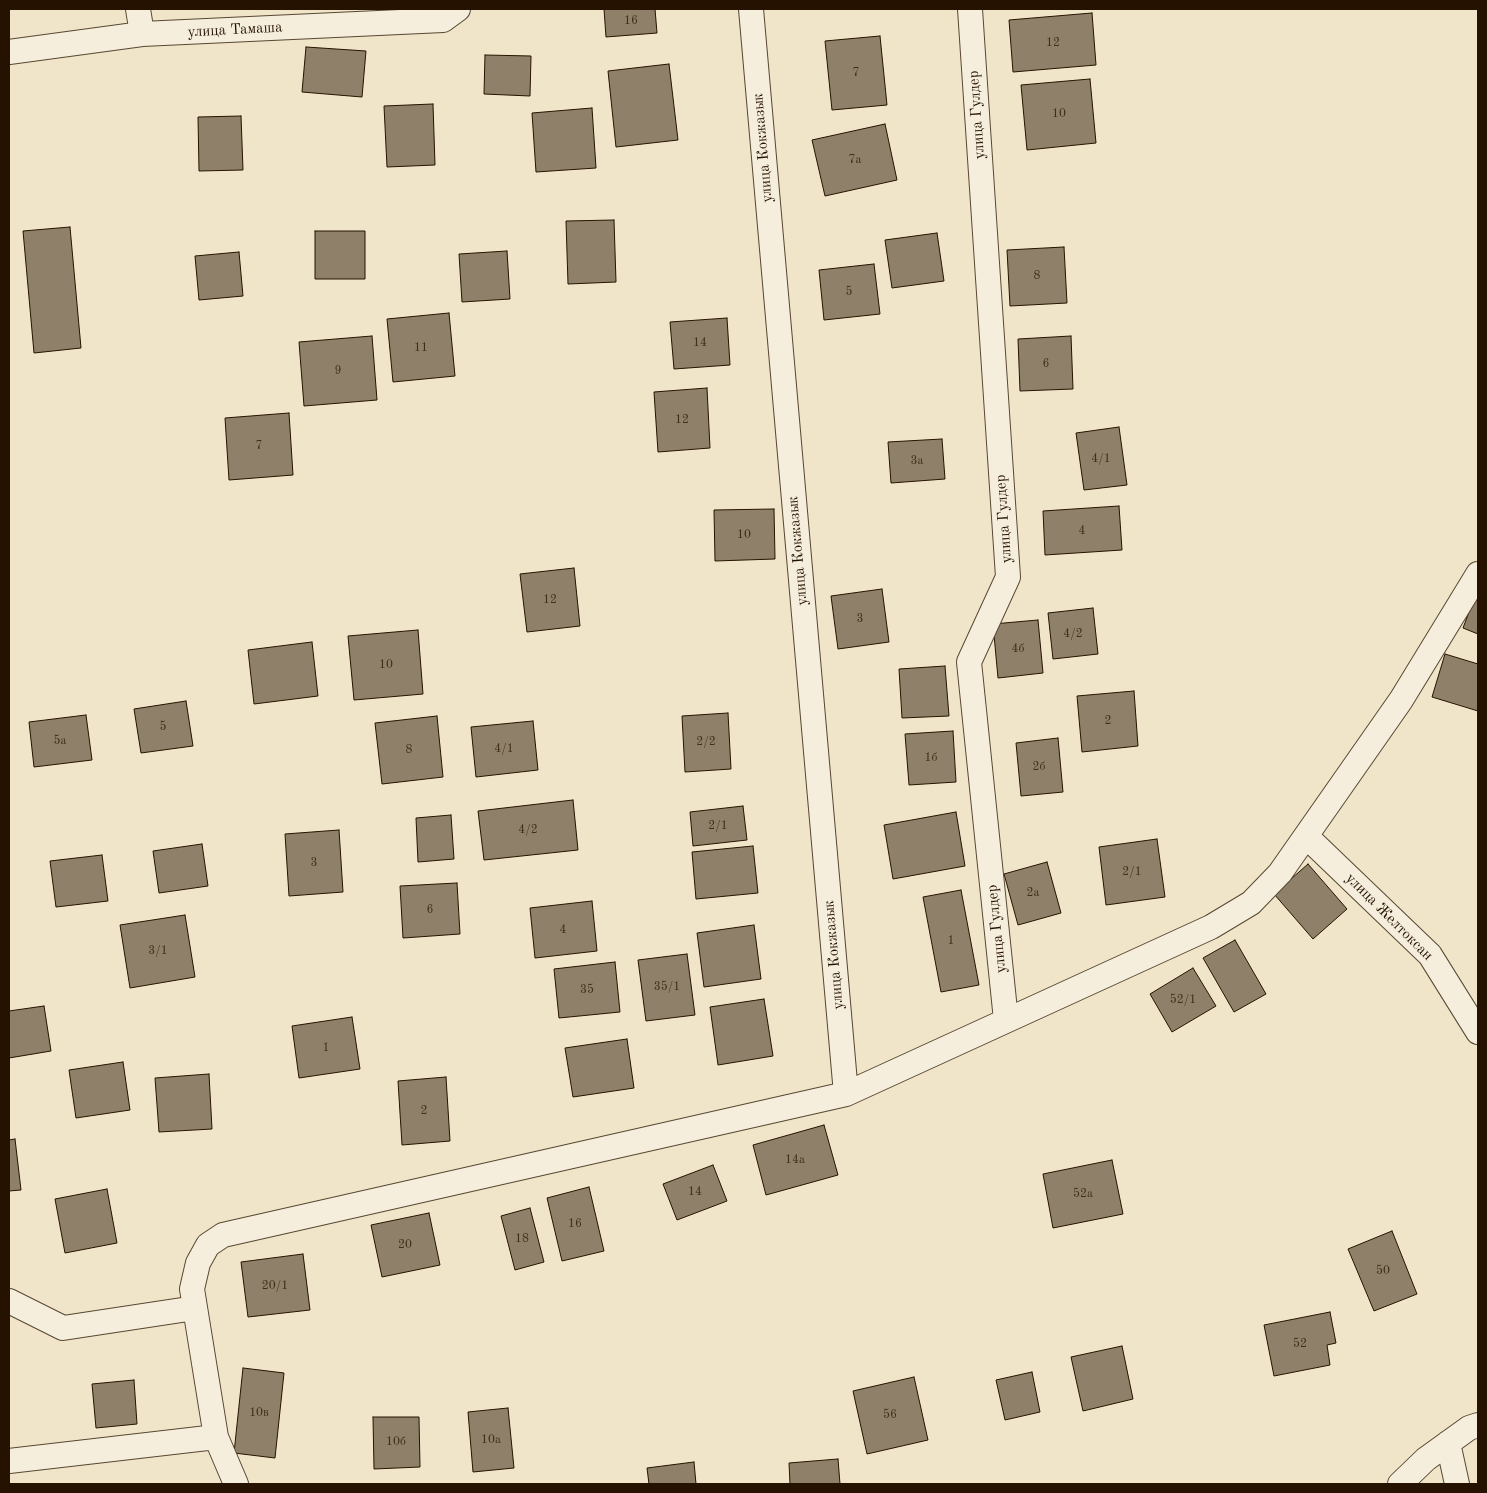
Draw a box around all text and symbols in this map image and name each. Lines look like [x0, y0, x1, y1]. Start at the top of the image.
house number: 16 [624, 14, 638, 28]
street label: улица Тамаша [187, 19, 283, 41]
house number: 12 [1046, 36, 1060, 50]
house number: 7 [853, 66, 859, 80]
street label: улица Гулдер [965, 70, 989, 160]
street label: улица Кокжазык [749, 93, 777, 203]
house number: 10 [1052, 107, 1066, 121]
house number: 7а [849, 153, 861, 167]
house number: 8 [1034, 269, 1040, 283]
house number: 5 [846, 285, 852, 299]
house number: 14 [693, 336, 707, 350]
house number: 11 [414, 341, 428, 355]
house number: 6 [1043, 357, 1049, 371]
house number: 9 [335, 364, 341, 378]
house number: 12 [675, 413, 689, 427]
house number: 7 [256, 439, 262, 453]
house number: 4/1 [1091, 452, 1111, 466]
house number: 3а [911, 454, 923, 468]
street label: улица Гулдер [992, 474, 1016, 564]
street label: улица Кокжазык [784, 496, 812, 606]
house number: 4 [1079, 524, 1085, 538]
house number: 10 [737, 528, 751, 542]
house number: 12 [543, 593, 557, 607]
house number: 3 [857, 612, 863, 626]
house number: 4/2 [1063, 627, 1083, 641]
house number: 4б [1012, 642, 1024, 656]
house number: 10 [379, 658, 393, 672]
house number: 2 [1105, 714, 1111, 728]
house number: 5 [160, 720, 166, 734]
house number: 5а [54, 734, 66, 748]
house number: 2/2 [696, 735, 716, 749]
house number: 4/1 [494, 742, 514, 756]
house number: 8 [406, 743, 412, 757]
house number: 1б [925, 751, 937, 765]
house number: 2б [1033, 760, 1045, 774]
house number: 2/1 [708, 819, 728, 833]
house number: 4/2 [518, 823, 538, 837]
house number: 3 [311, 856, 317, 870]
house number: 2/1 [1122, 865, 1142, 879]
street label: улица Желтоксан [1341, 869, 1437, 965]
street label: улица Гулдер [983, 884, 1011, 974]
house number: 2а [1027, 886, 1039, 900]
street label: улица Кокжазык [820, 900, 848, 1010]
house number: 6 [427, 903, 433, 917]
house number: 4 [560, 923, 566, 937]
house number: 1 [948, 934, 954, 948]
house number: 3/1 [148, 944, 168, 958]
house number: 35/1 [654, 980, 680, 994]
house number: 35 [580, 983, 594, 997]
house number: 52/1 [1170, 993, 1196, 1007]
house number: 1 [323, 1041, 329, 1055]
house number: 2 [421, 1104, 427, 1118]
house number: 14а [785, 1153, 805, 1167]
house number: 14 [688, 1185, 702, 1199]
house number: 52а [1073, 1187, 1093, 1201]
house number: 16 [568, 1217, 582, 1231]
house number: 18 [515, 1232, 529, 1246]
house number: 20 [398, 1238, 412, 1252]
house number: 50 [1376, 1264, 1390, 1278]
house number: 20/1 [262, 1279, 288, 1293]
house number: 52 [1293, 1337, 1307, 1351]
house number: 10в [249, 1406, 269, 1420]
house number: 56 [883, 1408, 897, 1422]
house number: 10а [481, 1433, 501, 1447]
house number: 10б [386, 1435, 406, 1449]

